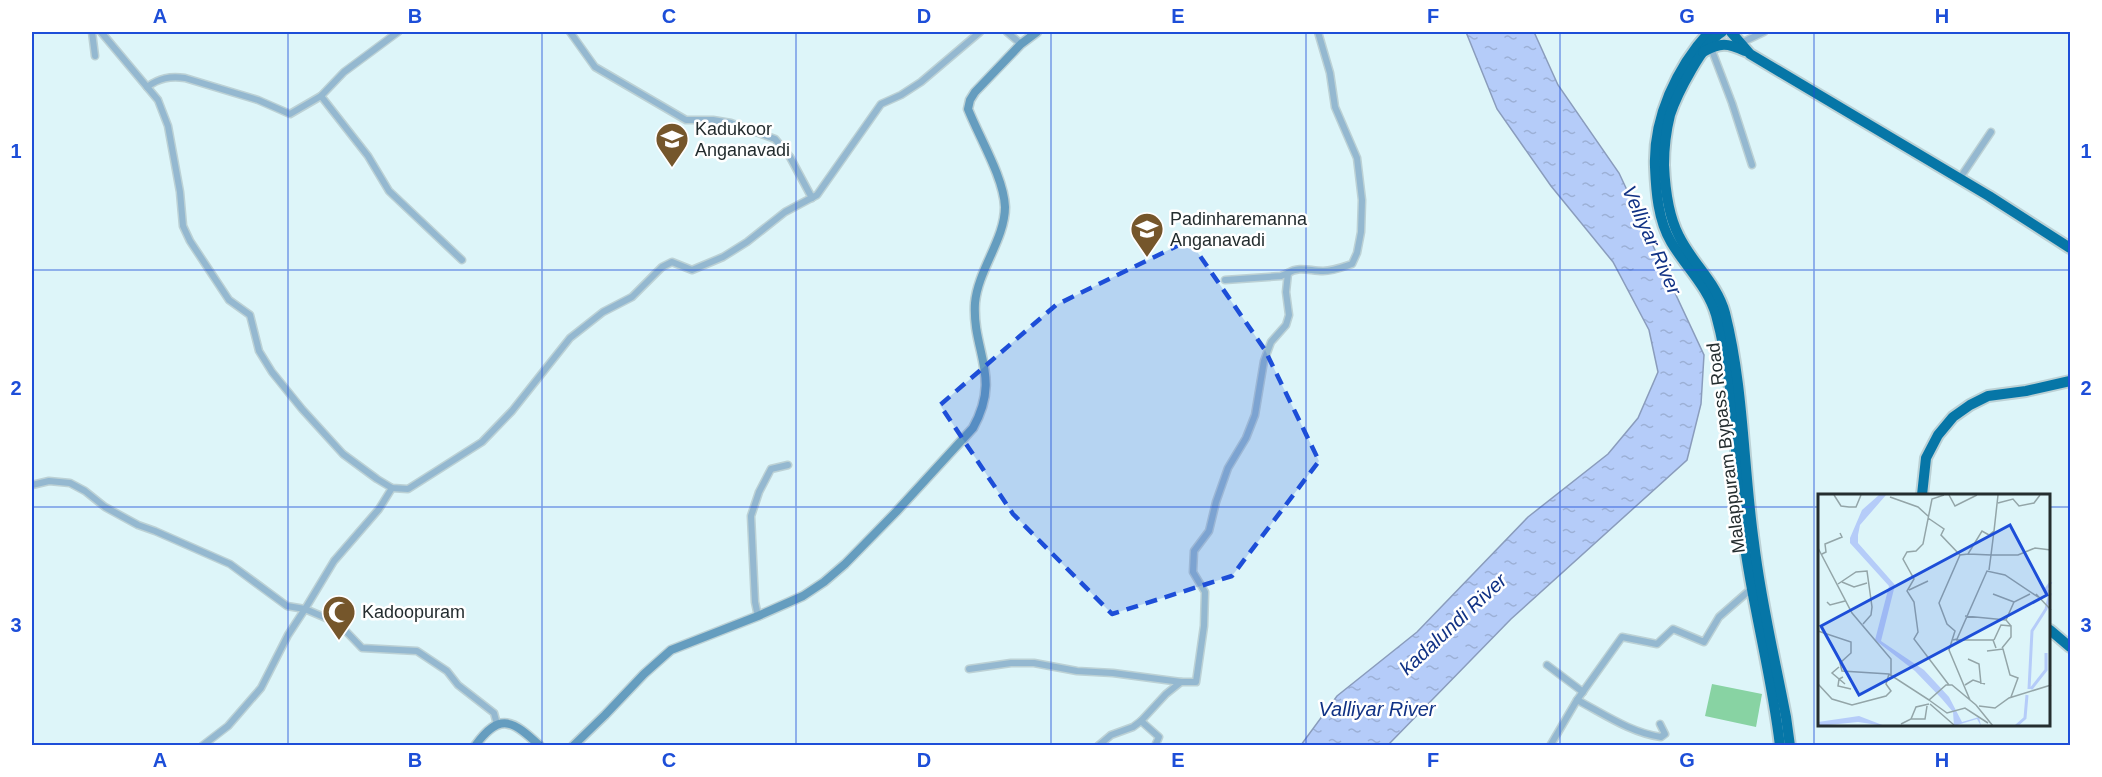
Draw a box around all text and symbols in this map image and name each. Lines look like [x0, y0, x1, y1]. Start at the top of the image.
text: A [153, 5, 167, 27]
text: B [408, 5, 422, 27]
text: C [662, 5, 676, 27]
text: D [917, 5, 931, 27]
text: E [1171, 5, 1185, 27]
text: F [1427, 5, 1439, 27]
text: G [1679, 5, 1695, 27]
text: H [1935, 5, 1949, 27]
place label: Kadukoor Anganavadi [695, 119, 790, 160]
school or university icon: Kadukoor Anganavadi [654, 121, 690, 168]
text: 1 [10, 140, 22, 162]
text: 1 [2080, 140, 2092, 162]
water label: Velliyar River [1618, 182, 1686, 299]
place label: Padinharemanna Anganavadi [1170, 209, 1308, 250]
school or university icon: Padinharemanna Anganavadi [1129, 211, 1165, 258]
street label: Malappuram Bypass Road [1703, 342, 1749, 554]
text: 2 [10, 377, 22, 399]
text: 2 [2080, 377, 2092, 399]
inset map [1818, 494, 2051, 726]
water label: kadalundi River [1395, 568, 1512, 679]
mosque icon: Kadoopuram [321, 594, 357, 641]
place label: Kadoopuram [362, 602, 465, 622]
text: 3 [10, 614, 22, 636]
text: 3 [2080, 614, 2092, 636]
water label: Valliyar River [1318, 698, 1437, 720]
text: A [153, 749, 167, 771]
text: B [408, 749, 422, 771]
text: C [662, 749, 676, 771]
text: D [917, 749, 931, 771]
text: E [1171, 749, 1185, 771]
text: F [1427, 749, 1439, 771]
text: G [1679, 749, 1695, 771]
text: H [1935, 749, 1949, 771]

